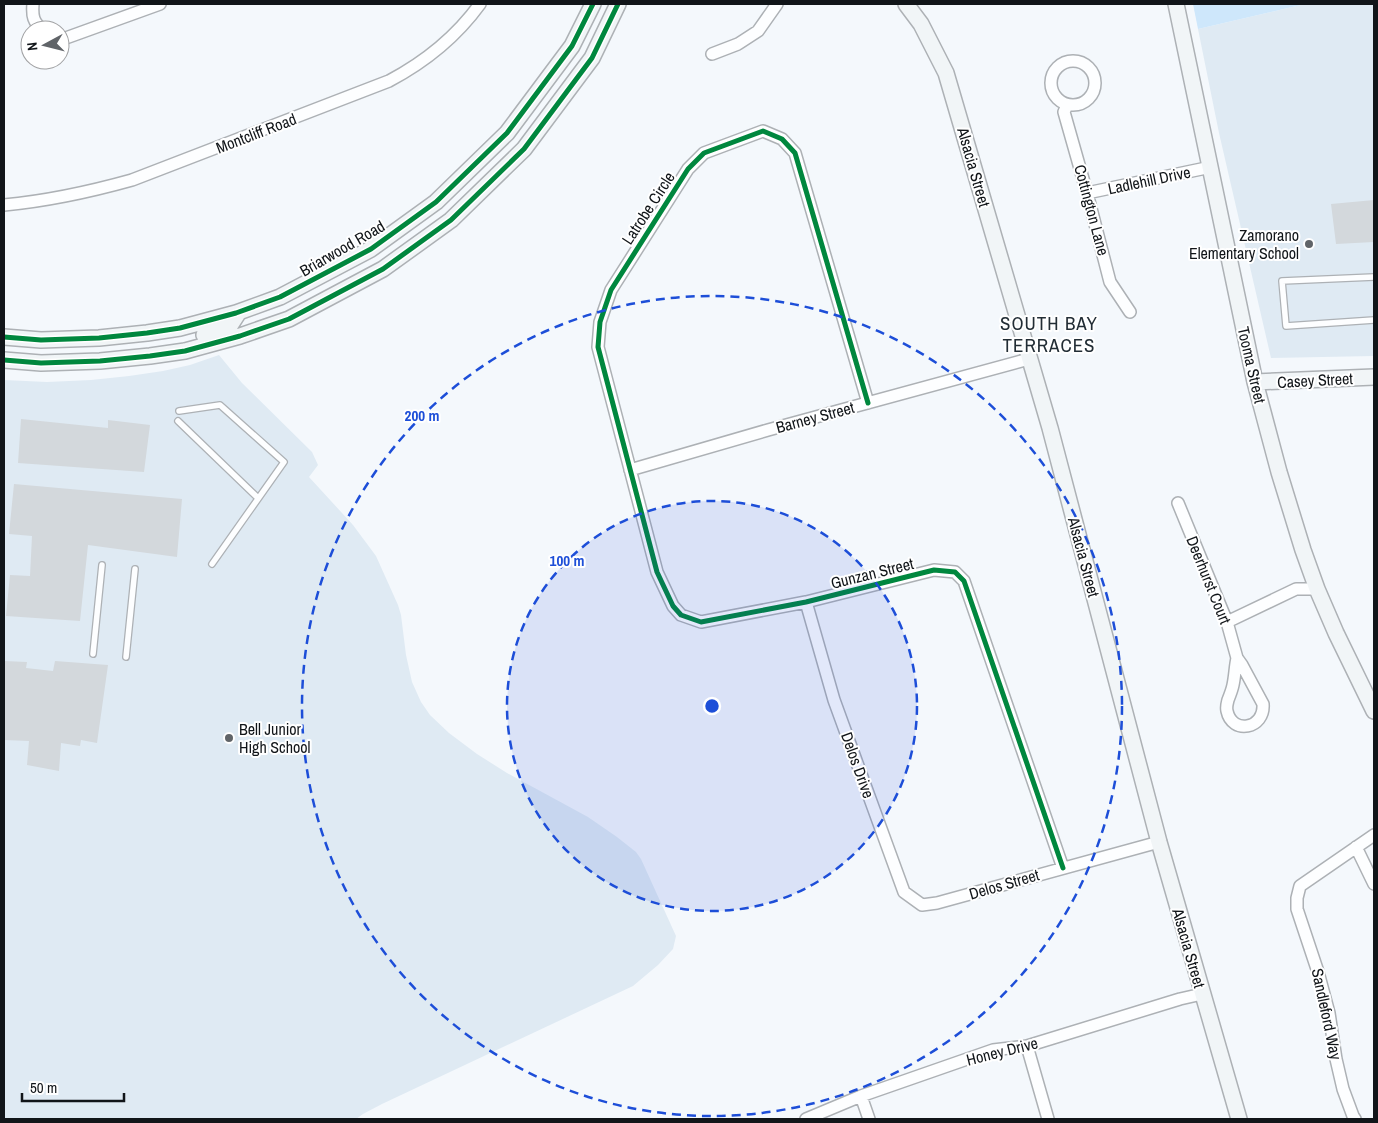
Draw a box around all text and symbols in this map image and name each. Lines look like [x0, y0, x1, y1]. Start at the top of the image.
north arrow [20, 20, 70, 70]
text: N [23, 41, 42, 52]
street label: Montcliff Road [213, 108, 299, 158]
street label: Alsacia Street [952, 124, 996, 210]
street label: Ladlehill Drive [1106, 161, 1192, 199]
street label: Cottington Lane [1069, 162, 1115, 258]
street label: Latrobe Circle [616, 167, 680, 249]
street label: Briarwood Road [295, 215, 389, 281]
place label: Zamorano Elementary School [1189, 224, 1299, 264]
marker: Zamorano Elementary School [1303, 238, 1315, 250]
district label: SOUTH BAY TERRACES [1000, 310, 1098, 358]
street label: Tooma Street [1233, 325, 1272, 406]
street label: Casey Street [1277, 367, 1354, 393]
street label: Barney Street [773, 396, 857, 438]
text: 200 m [405, 405, 439, 426]
street label: Alsacia Street [1063, 514, 1105, 600]
street label: Deerhurst Court [1181, 533, 1237, 628]
text: 100 m [550, 550, 584, 571]
street label: Gunzan Street [828, 552, 916, 594]
centre of rings [703, 697, 721, 715]
place label: Bell Junior High School [239, 718, 311, 758]
street label: Delos Drive [836, 729, 880, 801]
marker: Bell Junior High School [223, 732, 235, 744]
street label: Delos Street [966, 863, 1042, 905]
street label: Alsacia Street [1167, 905, 1211, 991]
street label: Sandleford Way [1307, 966, 1348, 1062]
street label: Honey Drive [964, 1032, 1040, 1070]
scale bar [22, 1070, 125, 1102]
text: 50 m [30, 1077, 57, 1098]

